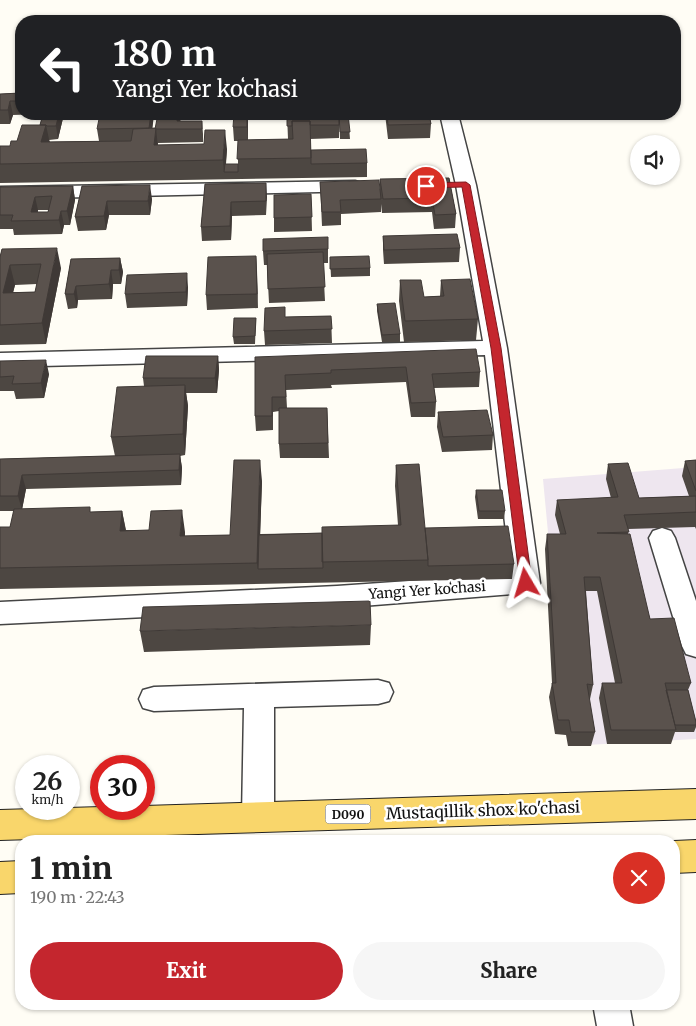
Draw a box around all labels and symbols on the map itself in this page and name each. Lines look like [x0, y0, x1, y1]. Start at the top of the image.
pin [405, 165, 447, 207]
position arrow [499, 556, 551, 608]
street label: Yangi Yer koʻchasi [367, 577, 487, 603]
speed limit sign: 30 [90, 755, 155, 820]
street label: Mustaqillik shox ko'chasi [386, 797, 580, 823]
road number: D090 [326, 804, 370, 824]

